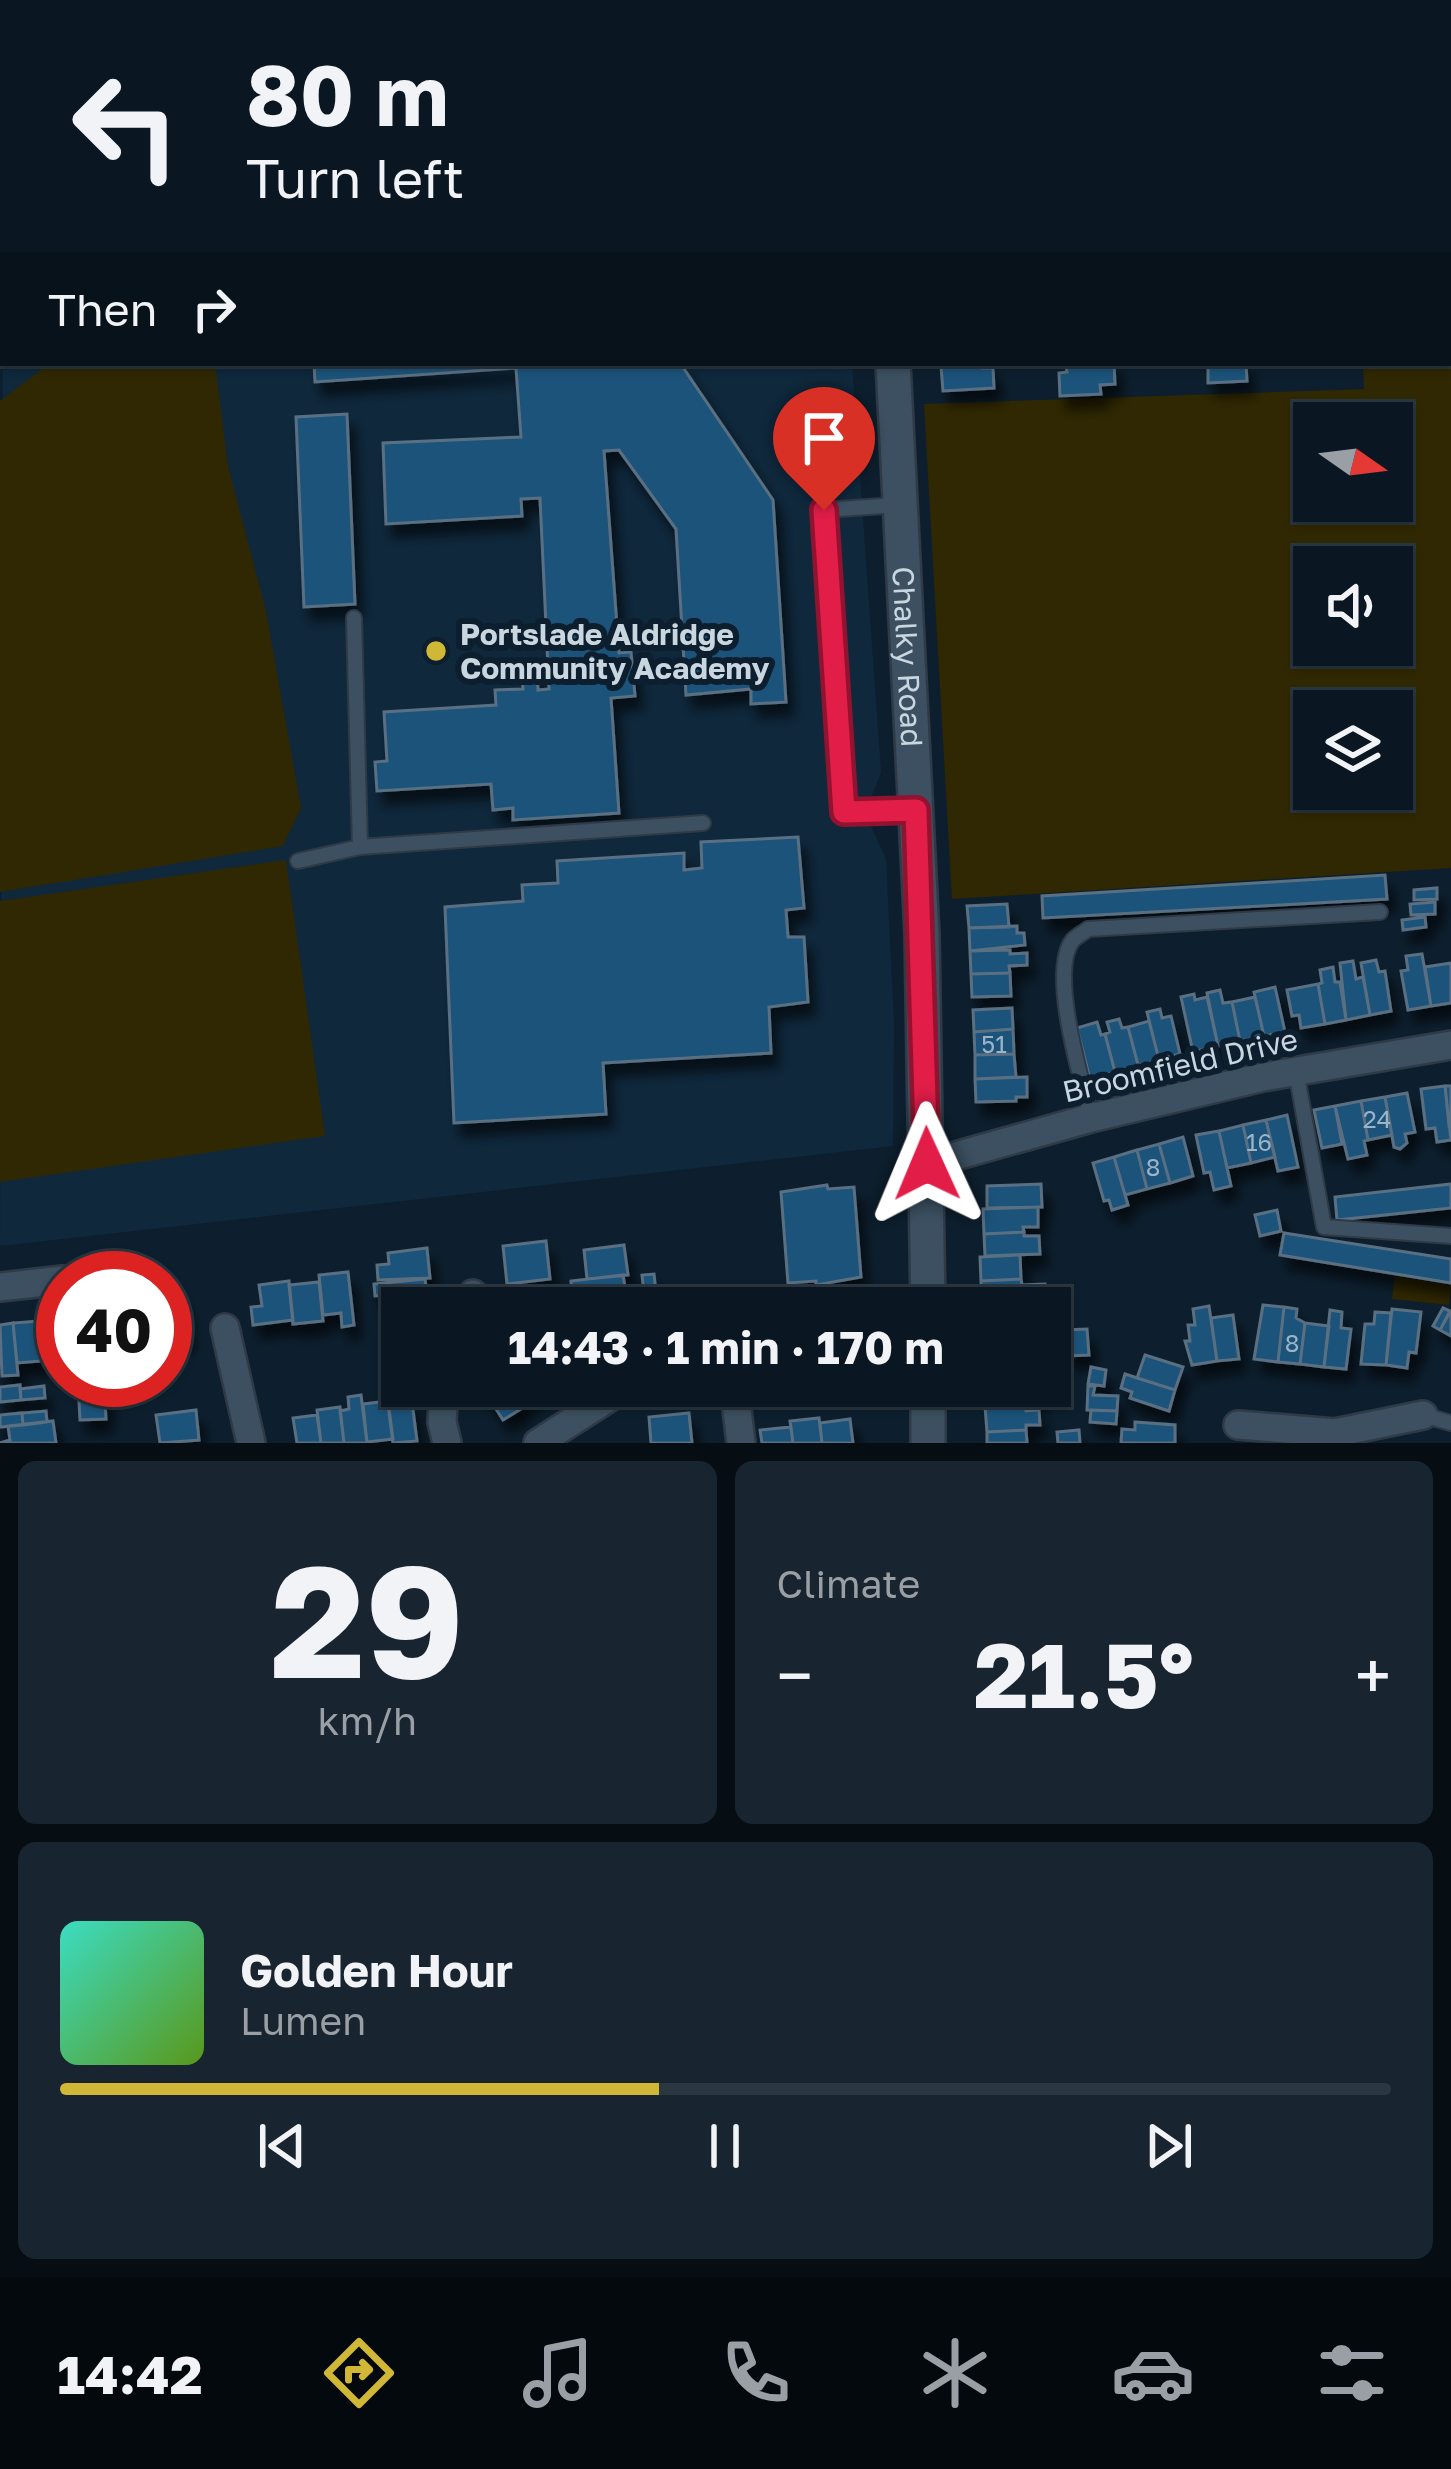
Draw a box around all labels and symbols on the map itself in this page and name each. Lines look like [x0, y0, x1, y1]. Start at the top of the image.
pin [773, 387, 875, 510]
north arrow [1293, 402, 1413, 522]
street label: Chalky Road [885, 566, 930, 748]
place label: Portslade Aldridge Community Academy [460, 616, 769, 686]
marker: Portslade Aldridge Community Academy [423, 638, 449, 664]
street label: Broomfield Drive [1059, 1020, 1301, 1110]
house number: 51 [981, 1029, 1007, 1058]
position arrow [864, 1101, 990, 1227]
house number: 24 [1363, 1104, 1391, 1133]
house number: 16 [1246, 1127, 1272, 1156]
house number: 8 [1146, 1152, 1160, 1181]
speed limit sign: 40 [36, 1251, 192, 1407]
house number: 8 [1285, 1328, 1299, 1357]

